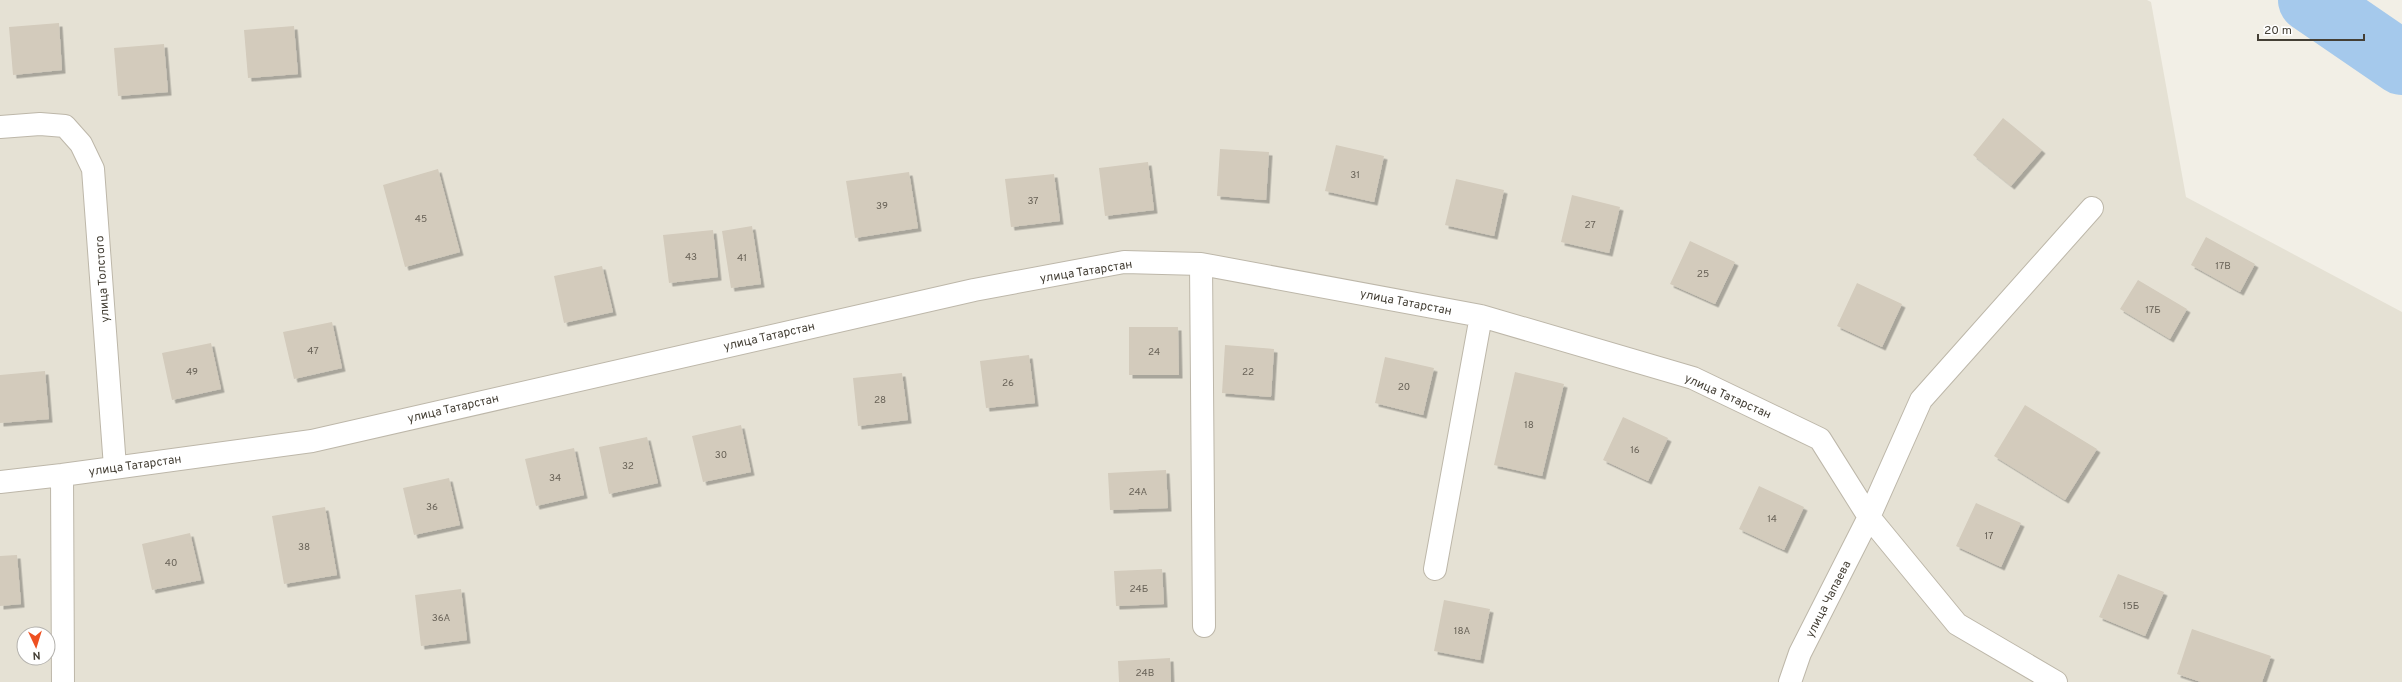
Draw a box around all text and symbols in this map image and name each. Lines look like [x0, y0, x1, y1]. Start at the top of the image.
scale bar [2258, 16, 2364, 42]
text: 20 m [2264, 23, 2292, 39]
house number: 31 [1350, 169, 1360, 182]
house number: 37 [1027, 195, 1039, 208]
house number: 39 [876, 200, 888, 213]
house number: 45 [415, 213, 427, 226]
house number: 27 [1584, 219, 1596, 232]
street label: улица Толстого [92, 235, 114, 323]
house number: 43 [685, 251, 697, 264]
house number: 41 [737, 252, 747, 265]
street label: улица Татарстан [1039, 257, 1134, 287]
house number: 17В [2215, 260, 2231, 273]
house number: 25 [1697, 268, 1709, 281]
street label: улица Татарстан [1358, 286, 1453, 320]
house number: 17Б [2145, 304, 2161, 317]
street label: улица Татарстан [722, 319, 817, 355]
house number: 47 [307, 345, 319, 358]
house number: 24 [1148, 346, 1160, 359]
house number: 49 [186, 366, 198, 379]
house number: 22 [1242, 366, 1254, 379]
street label: улица Татарстан [1682, 371, 1774, 423]
house number: 26 [1002, 377, 1014, 390]
house number: 20 [1398, 381, 1410, 394]
street label: улица Татарстан [406, 391, 501, 427]
house number: 28 [874, 394, 886, 407]
house number: 18 [1524, 419, 1534, 432]
house number: 16 [1630, 444, 1640, 457]
house number: 30 [715, 449, 727, 462]
street label: улица Татарстан [88, 452, 183, 480]
house number: 32 [622, 460, 634, 473]
house number: 34 [549, 472, 561, 485]
house number: 24А [1129, 486, 1148, 499]
house number: 36 [426, 501, 438, 514]
house number: 14 [1767, 513, 1777, 526]
house number: 17 [1985, 530, 1993, 543]
house number: 38 [298, 541, 310, 554]
house number: 40 [165, 557, 177, 570]
street label: улица Чапаева [1803, 558, 1855, 641]
house number: 24Б [1130, 583, 1148, 596]
house number: 15Б [2123, 600, 2139, 613]
house number: 36А [432, 612, 450, 625]
house number: 18А [1454, 625, 1470, 638]
north arrow [16, 626, 56, 666]
text: N [32, 648, 41, 662]
house number: 24В [1136, 667, 1154, 680]

